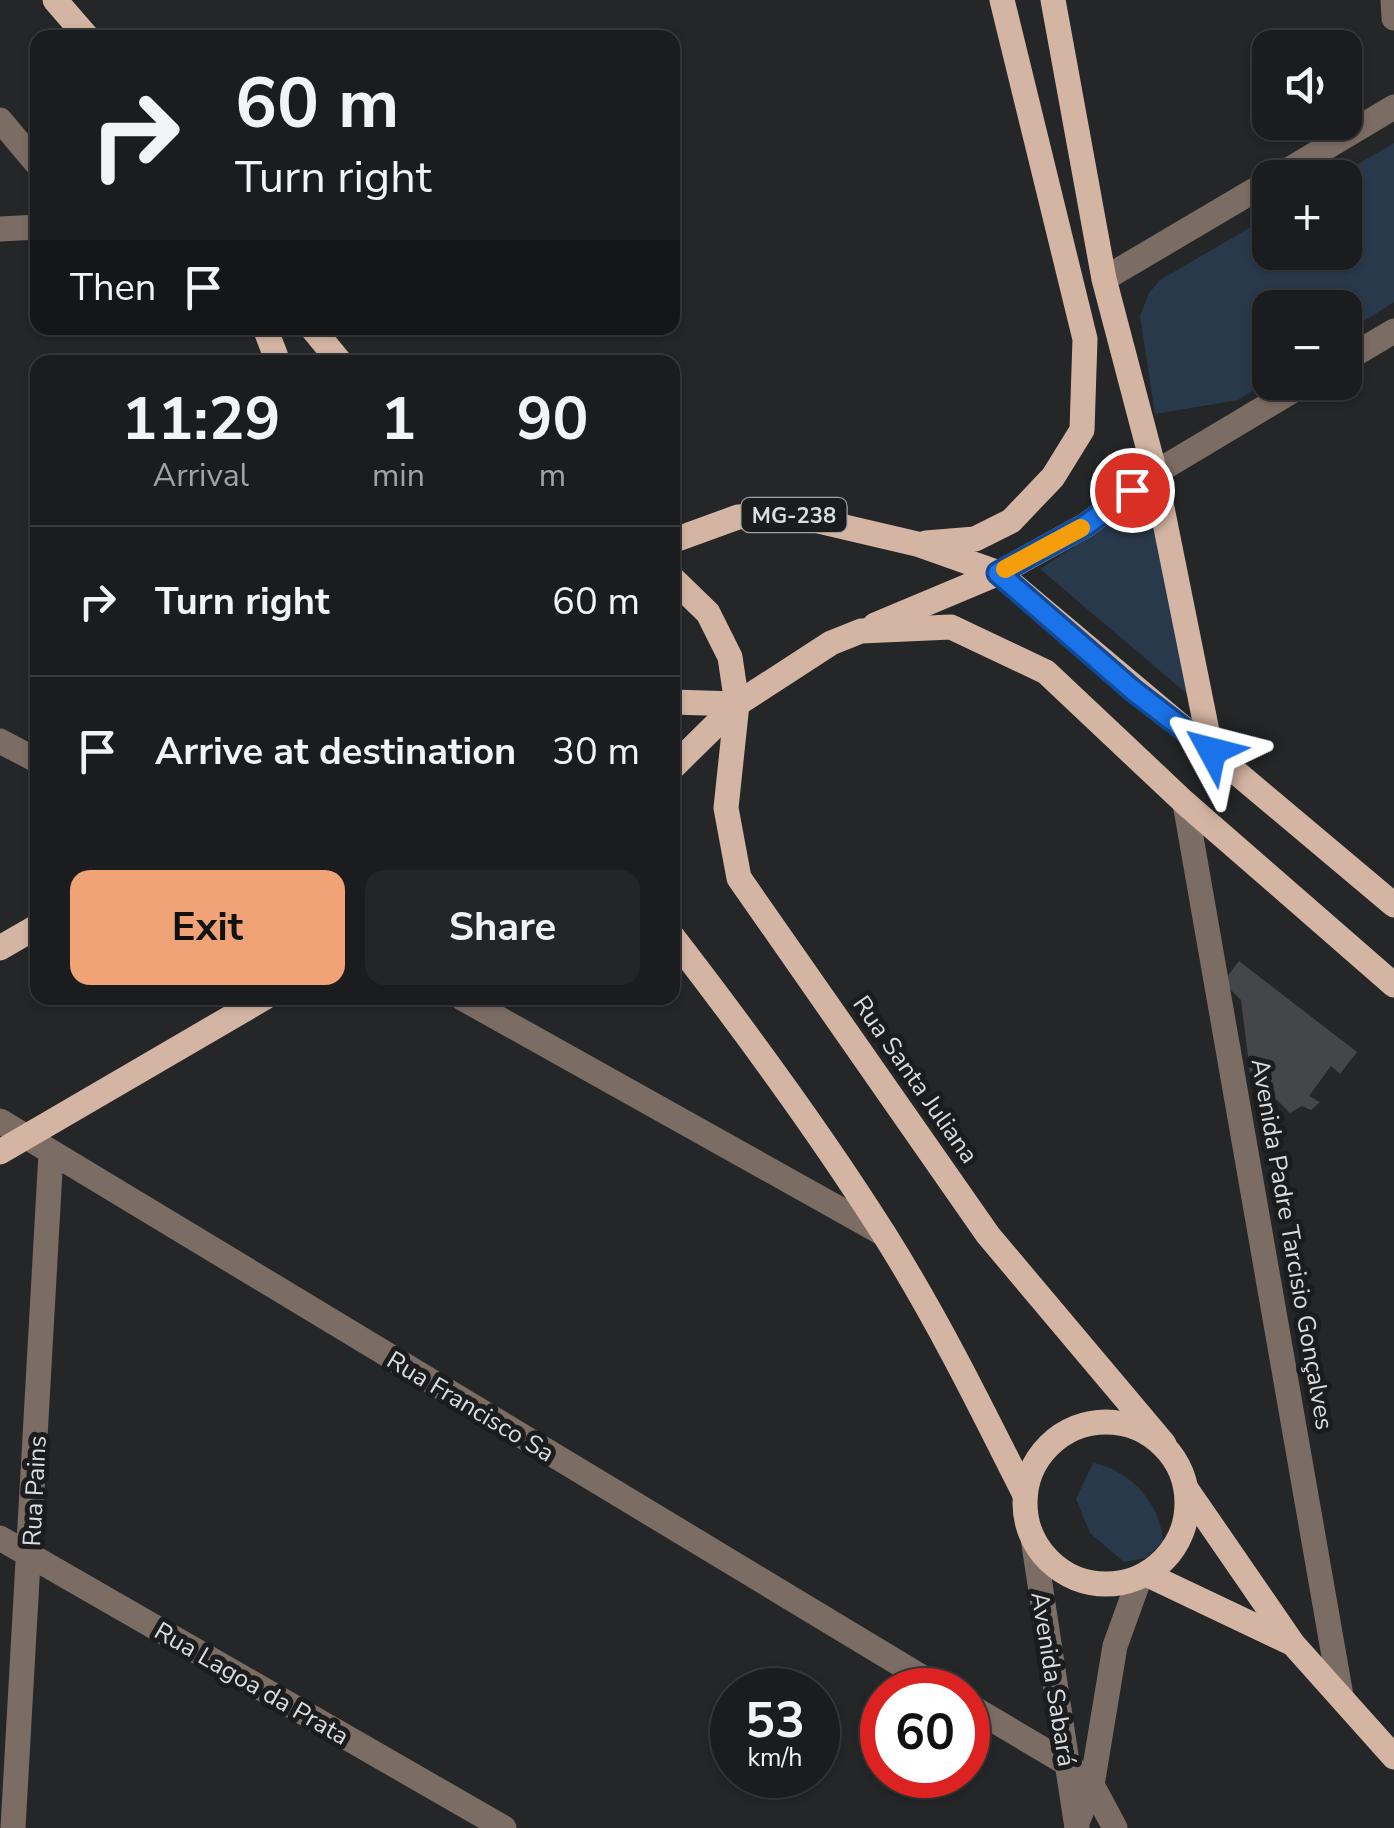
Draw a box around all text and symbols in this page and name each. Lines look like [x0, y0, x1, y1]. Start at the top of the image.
map controls [1252, 30, 1362, 400]
button: sound [1252, 30, 1362, 140]
text: 60 m [235, 56, 399, 152]
icon: right [70, 70, 200, 200]
text: Turn right [235, 147, 432, 208]
button: + [1252, 160, 1362, 270]
icon: arrive [176, 260, 231, 315]
text: Then [70, 262, 156, 313]
button: − [1252, 290, 1362, 400]
text: 11:29 [122, 378, 280, 460]
text: 1 [380, 378, 416, 460]
text: 90 [516, 378, 588, 460]
pin [1090, 448, 1175, 533]
text: Arrival [153, 454, 249, 497]
text: min [372, 454, 425, 497]
text: m [539, 454, 566, 497]
icon: arrive [1105, 463, 1160, 518]
road number: MG-238 [742, 498, 846, 532]
icon: right [70, 574, 125, 629]
text: Turn right [155, 576, 330, 627]
text: 60 m [552, 576, 640, 627]
position arrow [1160, 699, 1264, 803]
icon: arrive [70, 724, 125, 779]
text: Arrive at destination [155, 726, 516, 777]
text: 30 m [552, 726, 640, 777]
button: Exit [70, 870, 345, 985]
button: Share [365, 870, 640, 985]
street label: Rua Santa Juliana [845, 989, 986, 1170]
street label: Avenida Padre Tarcisio Gonçalves [1243, 1056, 1341, 1432]
street label: Rua Francisco Sa [380, 1343, 561, 1470]
street label: Rua Pains [15, 1435, 55, 1547]
street label: Avenida Sabará [1022, 1589, 1084, 1769]
street label: Rua Lagoa da Prata [148, 1614, 355, 1753]
speed limit sign: 60 [860, 1668, 990, 1798]
text: 53 [745, 1686, 805, 1755]
text: km/h [747, 1741, 803, 1775]

